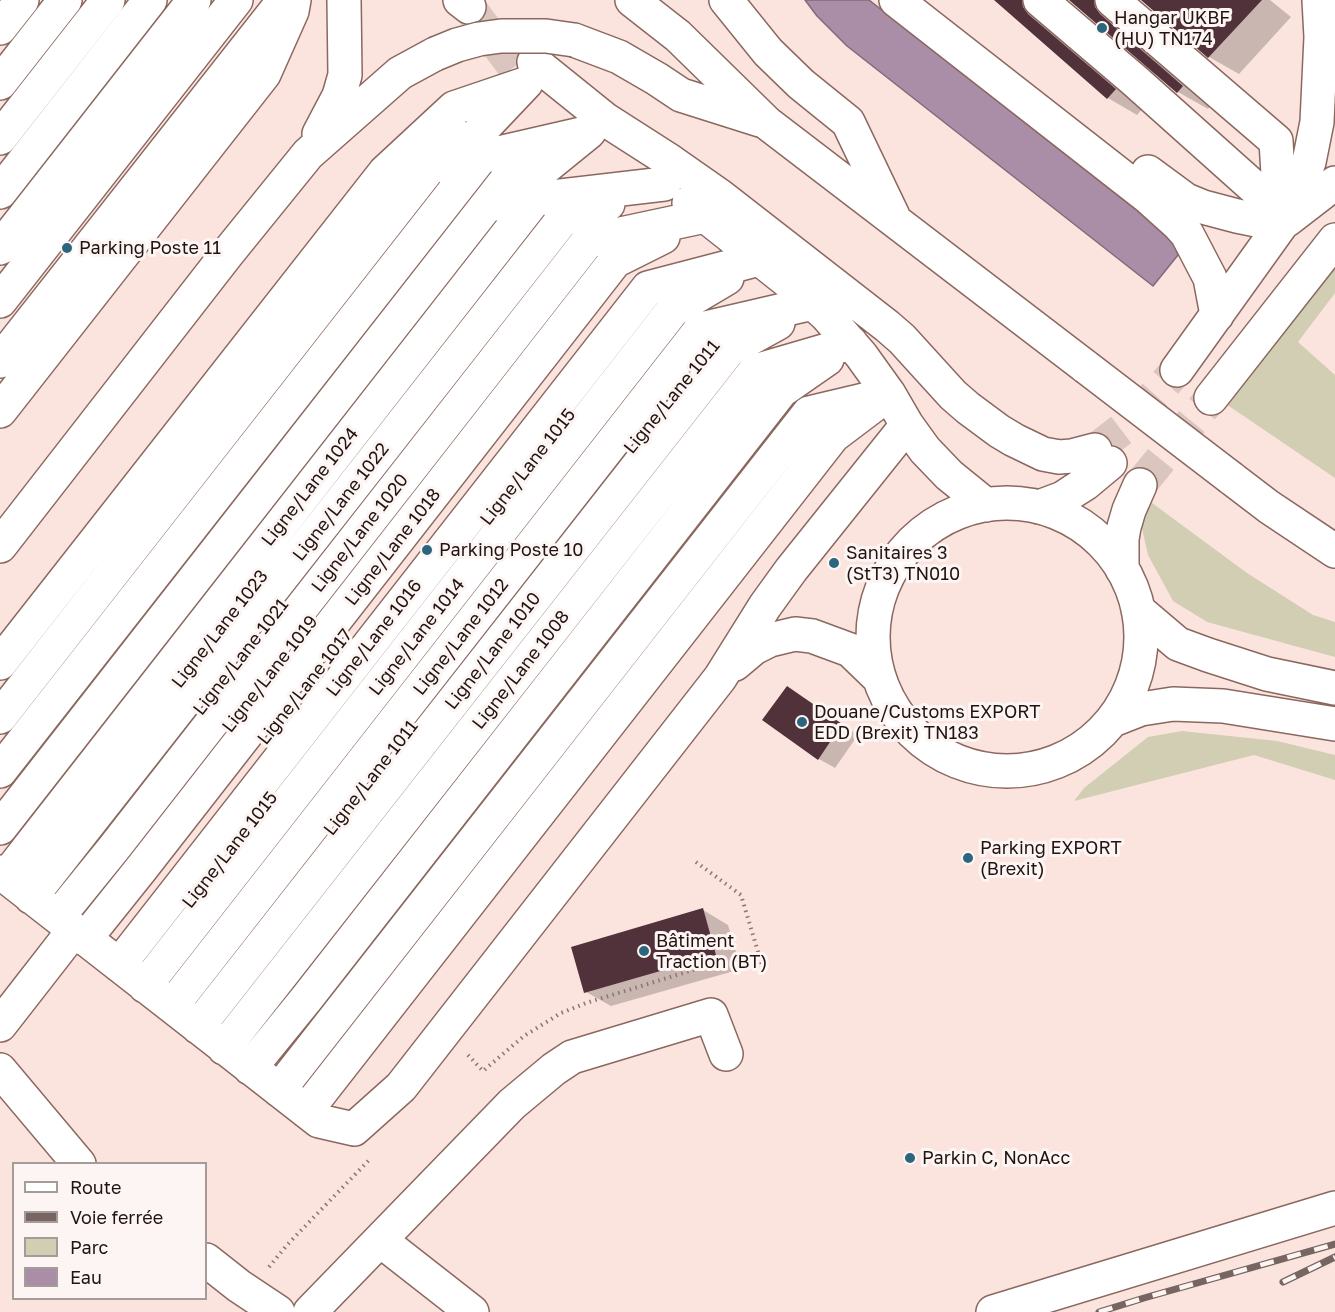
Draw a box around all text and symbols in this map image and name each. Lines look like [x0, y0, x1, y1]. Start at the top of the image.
place label: Hangar UKBF (HU) TN174 [1114, 7, 1230, 50]
marker: Hangar UKBF (HU) TN174 [1095, 21, 1109, 35]
place label: Parking Poste 11 [79, 237, 221, 259]
marker: Parking Poste 11 [60, 241, 74, 255]
street label: Ligne/Lane 1011 [619, 336, 725, 458]
street label: Ligne/Lane 1015 [476, 404, 580, 530]
street label: Ligne/Lane 1024 [257, 424, 363, 550]
street label: Ligne/Lane 1022 [288, 439, 394, 565]
street label: Ligne/Lane 1020 [307, 469, 413, 597]
street label: Ligne/Lane 1018 [341, 484, 445, 610]
place label: Parking Poste 10 [439, 539, 583, 561]
place label: Sanitaires 3 (StT3) TN010 [846, 542, 960, 584]
marker: Parking Poste 10 [420, 543, 434, 557]
marker: Sanitaires 3 (StT3) TN010 [827, 556, 841, 570]
street label: Ligne/Lane 1023 [167, 566, 273, 692]
street label: Ligne/Lane 1014 [365, 574, 469, 700]
street label: Ligne/Lane 1012 [409, 574, 513, 700]
street label: Ligne/Lane 1016 [322, 575, 426, 701]
street label: Ligne/Lane 1010 [441, 588, 545, 714]
street label: Ligne/Lane 1021 [189, 594, 293, 720]
street label: Ligne/Lane 1008 [468, 606, 574, 734]
street label: Ligne/Lane 1019 [218, 611, 322, 737]
street label: Ligne/Lane 1017 [253, 625, 357, 749]
place label: Douane/Customs EXPORT EDD (Brexit) TN183 [814, 701, 1040, 744]
marker: Douane/Customs EXPORT EDD (Brexit) TN183 [795, 715, 809, 729]
street label: Ligne/Lane 1011 [319, 716, 423, 840]
street label: Ligne/Lane 1015 [178, 787, 282, 913]
place label: Parking EXPORT (Brexit) [980, 837, 1122, 880]
marker: Parking EXPORT (Brexit) [961, 851, 975, 865]
place label: Bâtiment Traction (BT) [656, 930, 767, 972]
marker: Bâtiment Traction (BT) [637, 944, 651, 958]
place label: Parkin C, NonAcc [922, 1147, 1070, 1169]
marker: Parkin C, NonAcc [903, 1151, 917, 1165]
legend [12, 1162, 207, 1300]
text: Route [70, 1176, 121, 1198]
text: Voie ferrée [70, 1206, 163, 1228]
text: Parc [70, 1236, 108, 1258]
text: Eau [70, 1266, 102, 1288]

